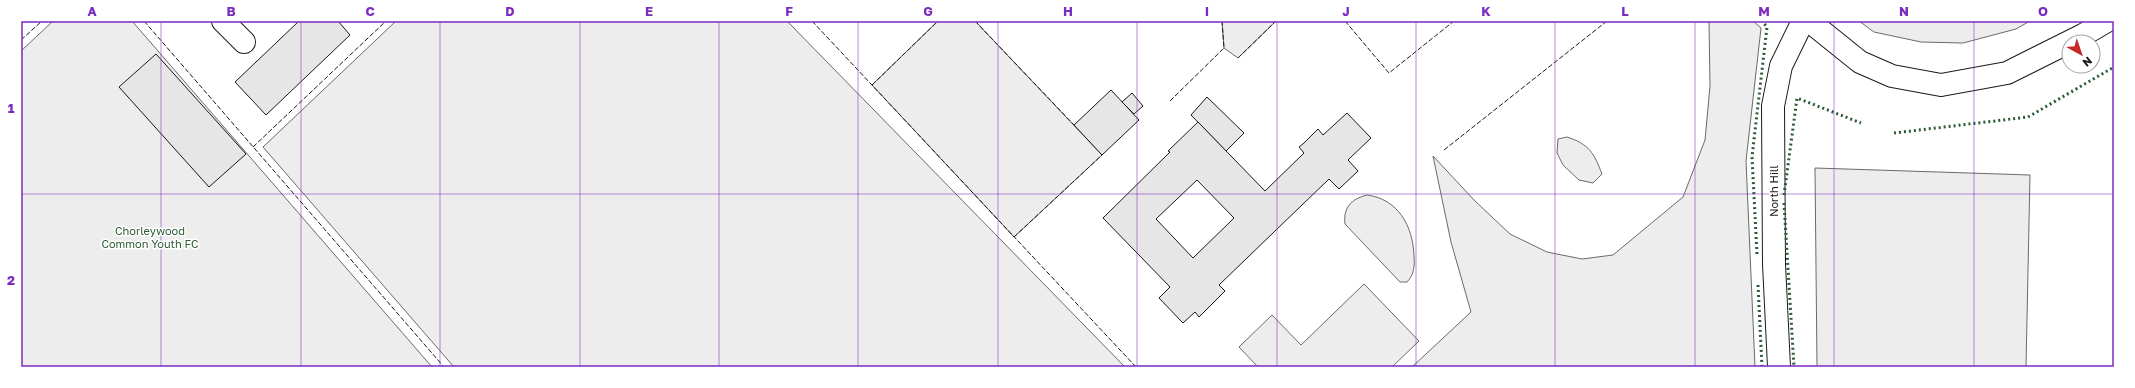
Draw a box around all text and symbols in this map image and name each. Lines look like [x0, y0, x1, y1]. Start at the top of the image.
text: A [87, 3, 97, 19]
text: B [226, 3, 236, 19]
text: C [365, 3, 375, 19]
text: D [505, 3, 515, 19]
text: E [645, 3, 653, 19]
text: F [785, 3, 793, 19]
text: G [923, 3, 933, 19]
text: H [1063, 3, 1073, 19]
text: I [1205, 3, 1209, 19]
text: J [1342, 3, 1350, 19]
text: K [1481, 3, 1491, 19]
text: L [1621, 3, 1629, 19]
text: M [1758, 3, 1770, 19]
text: N [1899, 3, 1909, 19]
text: O [2038, 3, 2048, 19]
north arrow [2061, 34, 2101, 74]
text: N [2080, 54, 2095, 70]
text: 1 [8, 100, 15, 116]
street label: North Hill [1767, 165, 1780, 217]
park label: Chorleywood Common Youth FC [102, 224, 198, 250]
text: 2 [7, 272, 15, 288]

